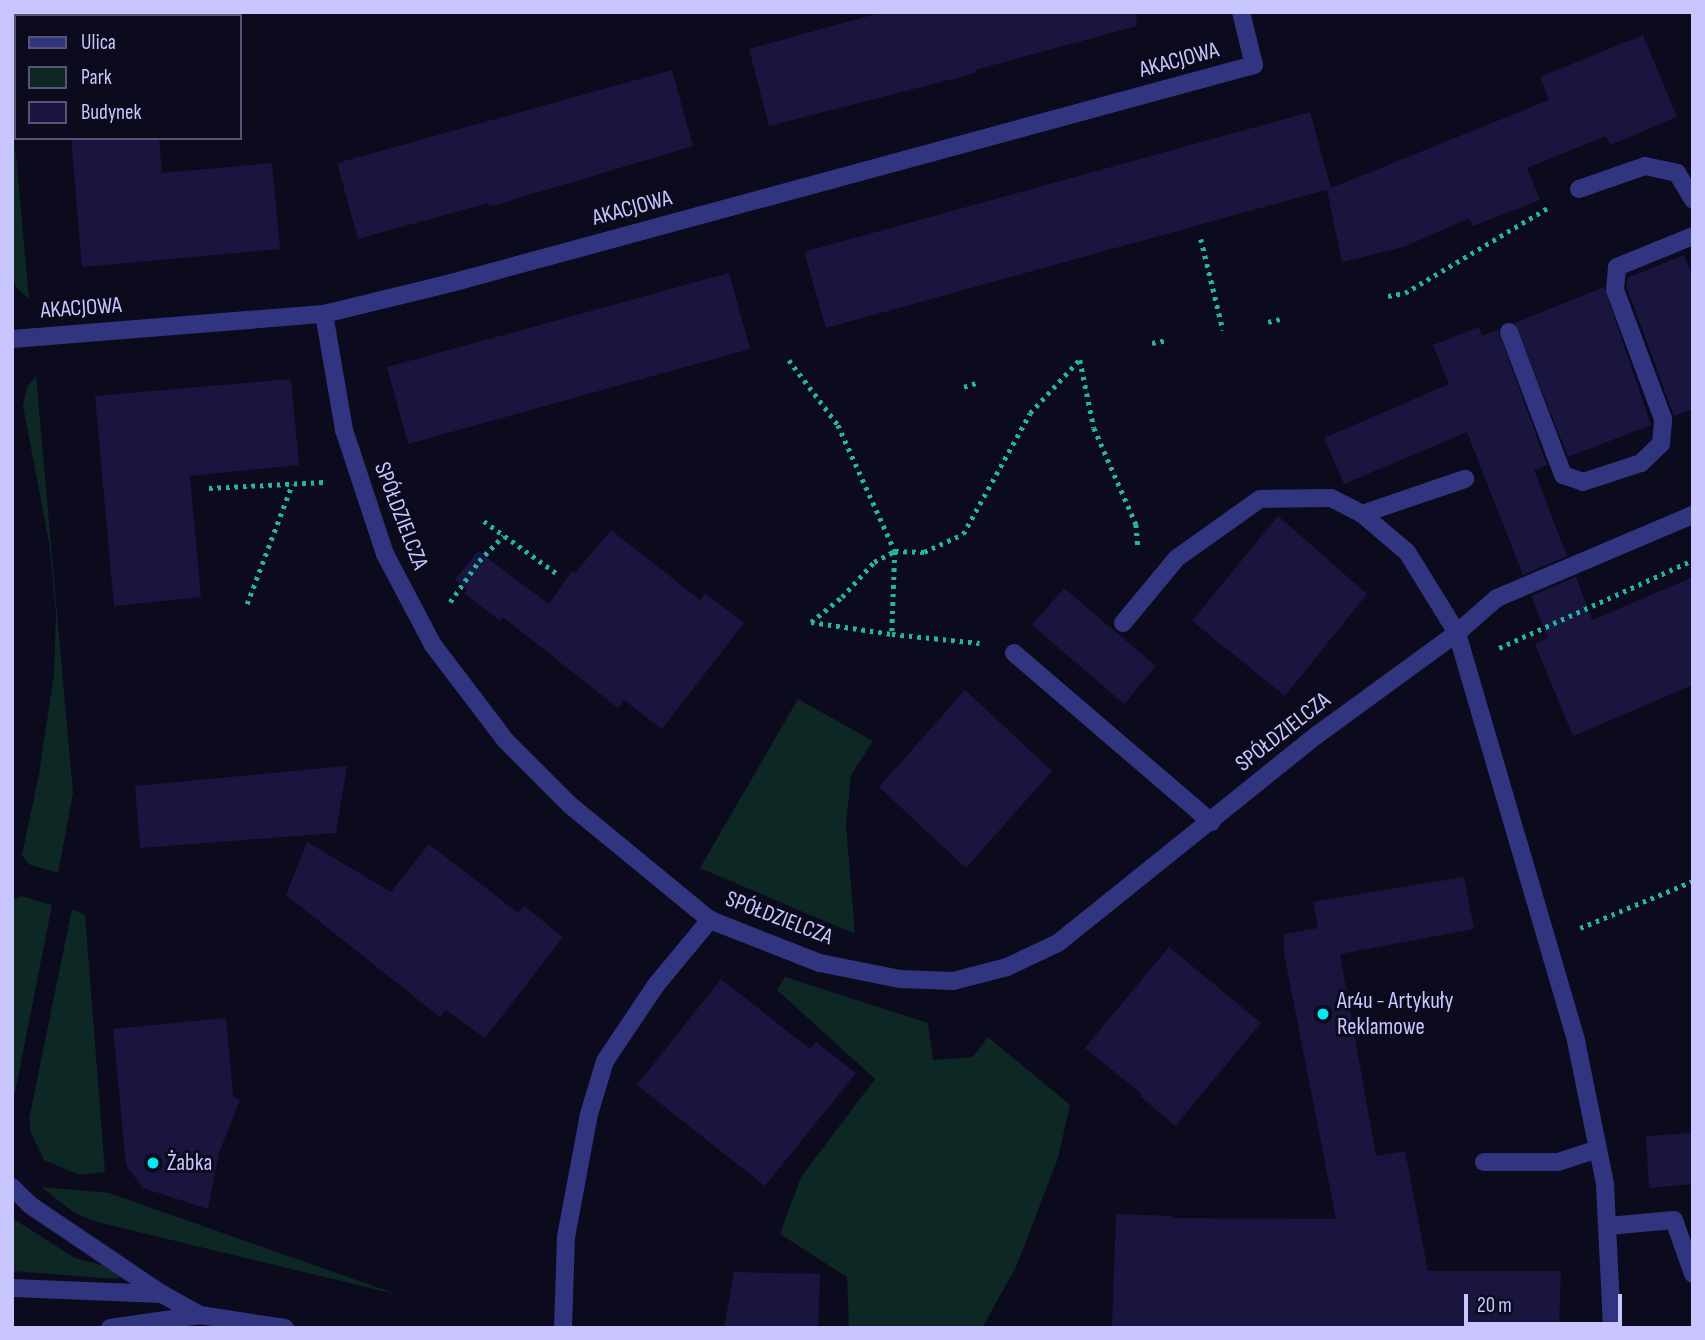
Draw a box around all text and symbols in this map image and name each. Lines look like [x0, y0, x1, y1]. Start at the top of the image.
legend [14, 14, 242, 140]
text: Ulica [81, 30, 116, 55]
street label: AKACJOWA [1136, 36, 1222, 84]
text: Park [81, 65, 112, 90]
text: Budynek [81, 100, 141, 125]
street label: AKACJOWA [589, 184, 675, 232]
street label: AKACJOWA [40, 291, 122, 325]
street label: SPÓŁDZIELCZA [368, 458, 434, 574]
street label: SPÓŁDZIELCZA [1230, 686, 1336, 778]
street label: SPÓŁDZIELCZA [721, 885, 837, 951]
place label: Ar4u - Artykuły Reklamowe [1337, 987, 1453, 1041]
marker: Ar4u - Artykuły Reklamowe [1315, 1006, 1331, 1022]
place label: Żabka [167, 1149, 212, 1177]
marker: Żabka [145, 1155, 161, 1171]
scale bar [1467, 1280, 1624, 1324]
text: 20 m [1477, 1293, 1512, 1318]

